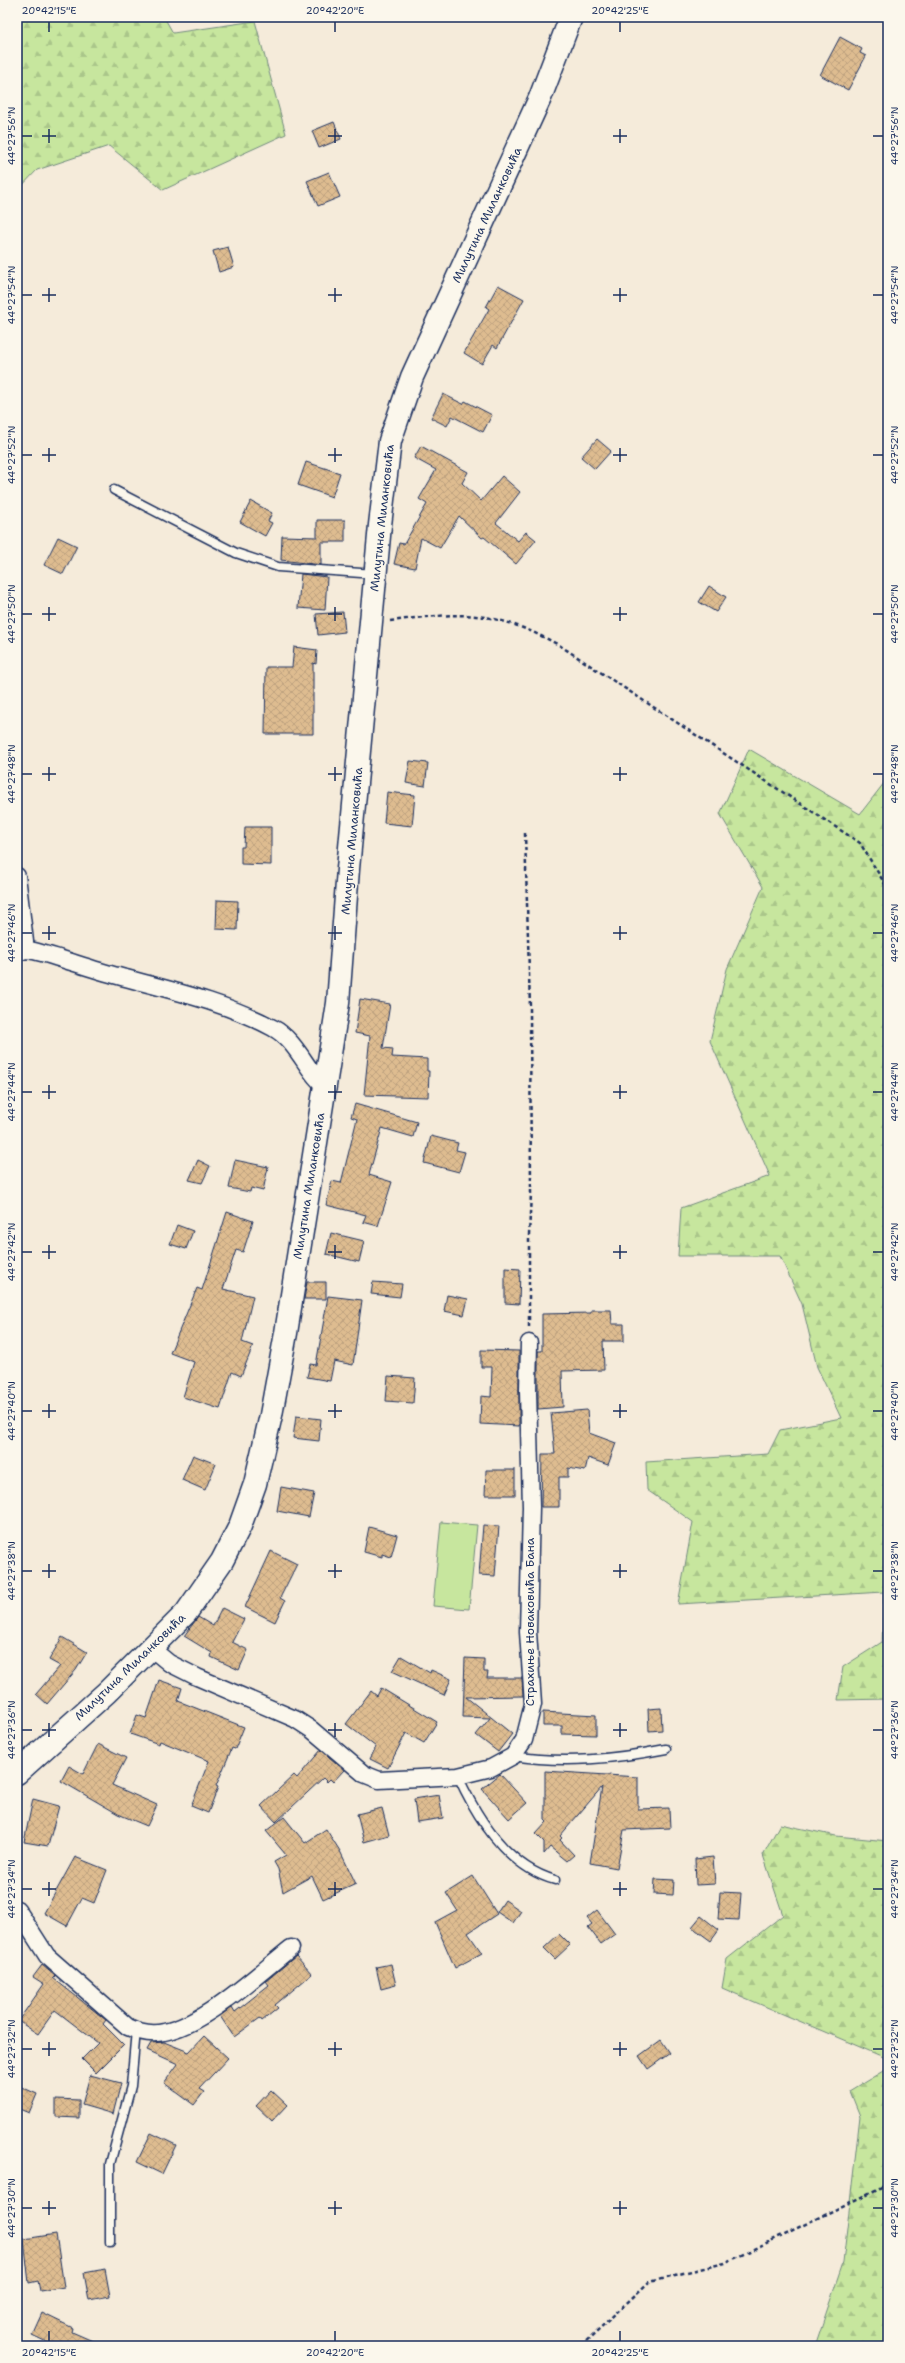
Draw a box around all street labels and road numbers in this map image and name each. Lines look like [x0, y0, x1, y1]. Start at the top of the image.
street label: Милутина Миланковића [448, 144, 526, 285]
street label: Милутина Миланковића [366, 443, 398, 592]
street label: Милутина Миланковића [338, 766, 366, 915]
street label: Милутина Миланковића [290, 1111, 329, 1260]
street label: Страхиње Новаковића Бана [522, 1537, 538, 1706]
street label: Милутина Миланковића [71, 1609, 189, 1724]

